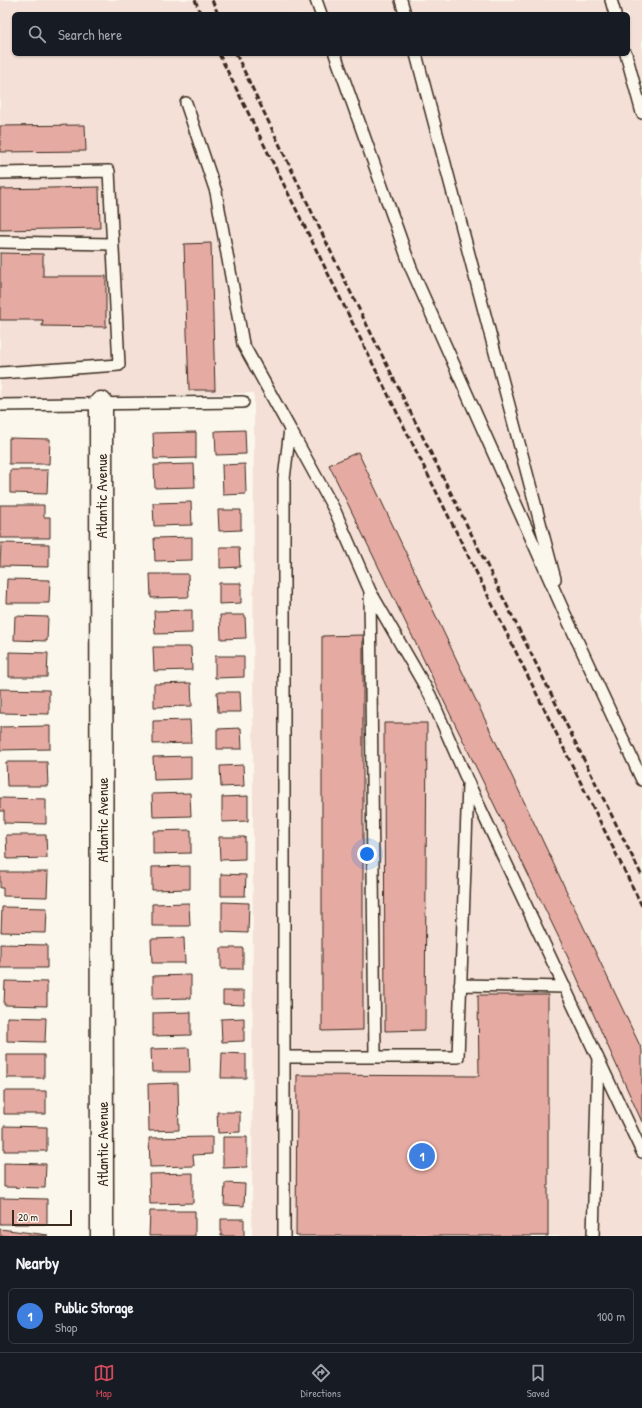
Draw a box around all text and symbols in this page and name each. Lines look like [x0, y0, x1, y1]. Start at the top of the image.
search box [12, 12, 630, 56]
icon: search [26, 23, 48, 45]
text: Search here [58, 24, 122, 45]
street label: Atlantic Avenue [91, 453, 112, 538]
street label: Atlantic Avenue [92, 777, 113, 862]
your location [357, 844, 377, 864]
street label: Atlantic Avenue [92, 1101, 113, 1186]
pin: 1 [409, 1141, 435, 1171]
scale bar [12, 1208, 72, 1227]
text: 20 m [18, 1210, 38, 1224]
text: Nearby [16, 1251, 59, 1274]
text: Public Storage [55, 1297, 133, 1318]
text: 1 [28, 1307, 32, 1325]
text: 100 m [597, 1307, 625, 1325]
text: Shop [55, 1318, 77, 1336]
tab: Map [93, 1362, 115, 1400]
tab: Directions [301, 1362, 341, 1400]
tab: Saved [527, 1362, 549, 1400]

